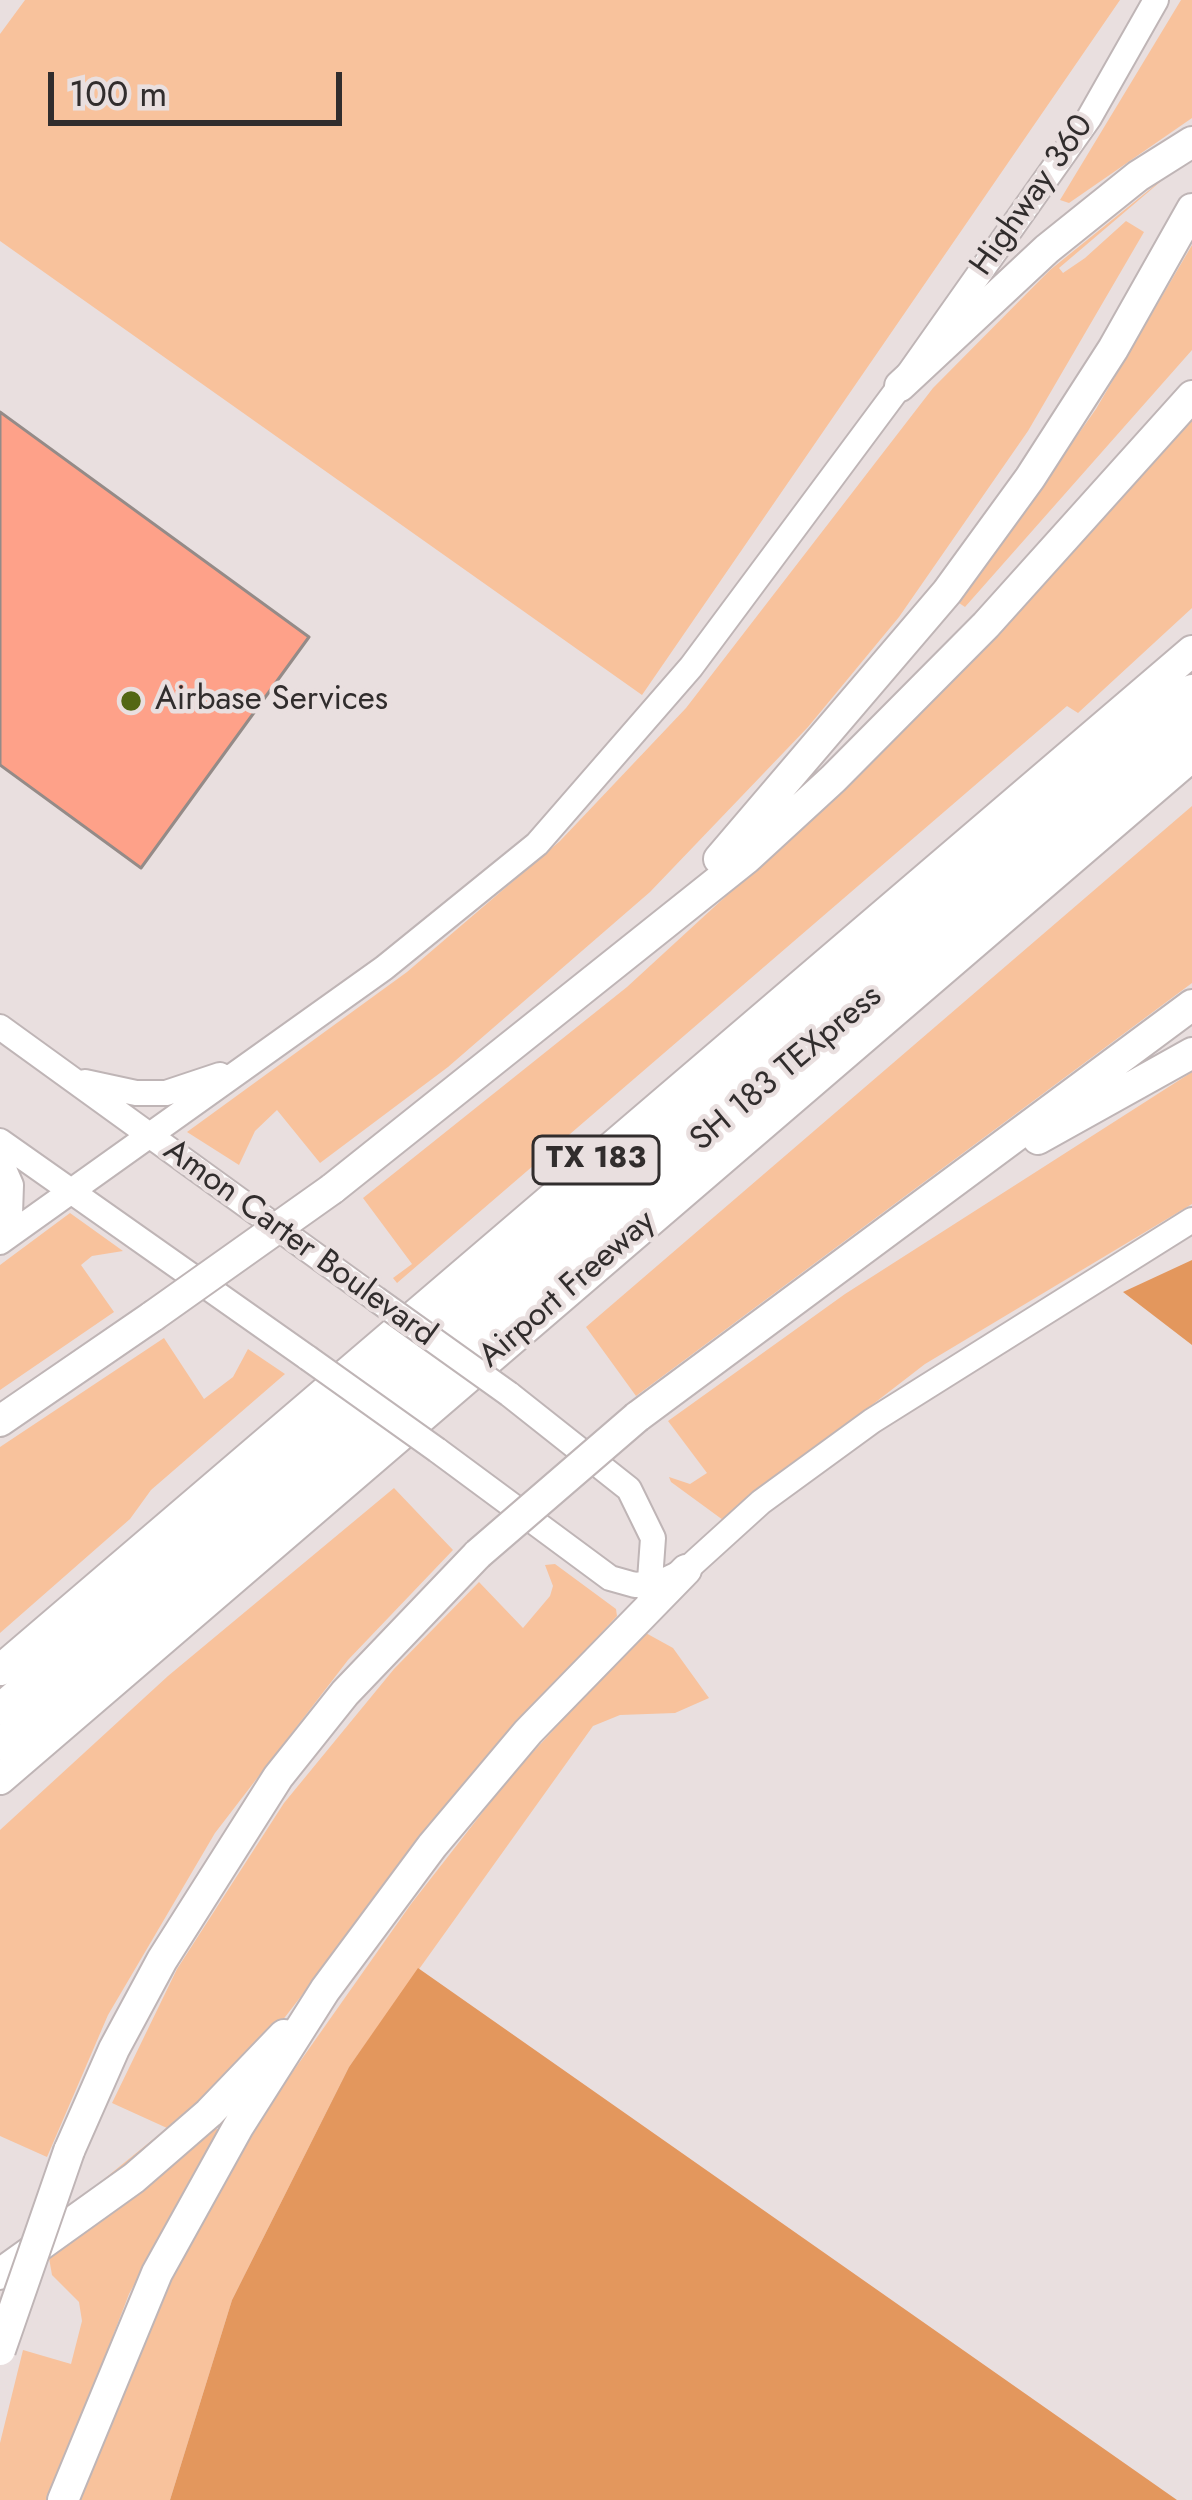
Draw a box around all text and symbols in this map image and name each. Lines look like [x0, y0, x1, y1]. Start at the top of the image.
scale bar [54, 48, 348, 122]
text: 100 m [69, 67, 167, 119]
street label: Highway 360 [963, 108, 1103, 284]
place label: Airbase Services [155, 681, 388, 721]
marker: Airbase Services [118, 688, 144, 714]
street label: SH 183 TEXpress [683, 978, 891, 1160]
street label: Amon Carter Boulevard [155, 1132, 443, 1356]
road number: TX 183 [533, 1136, 659, 1184]
street label: Airport Freeway [472, 1203, 664, 1377]

